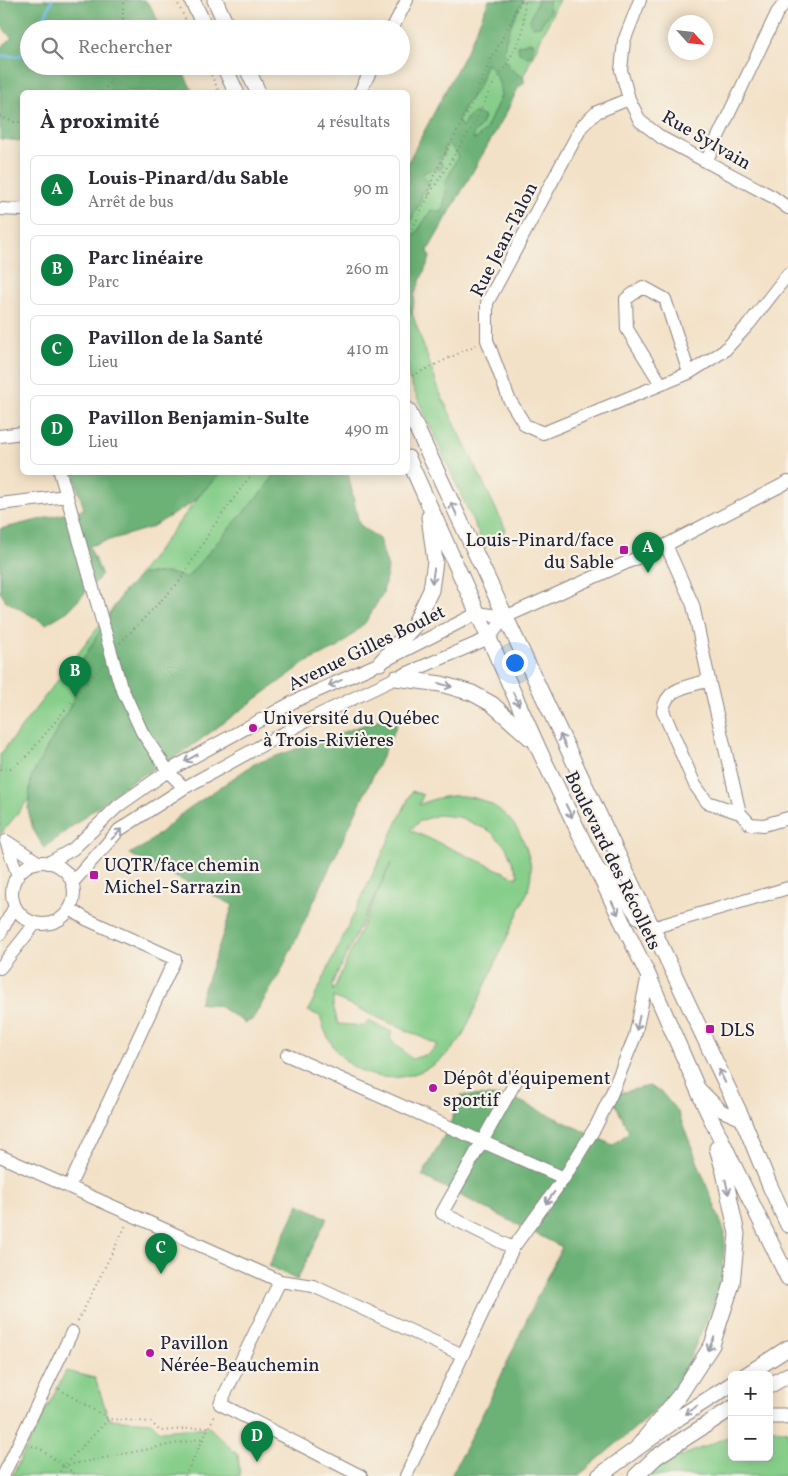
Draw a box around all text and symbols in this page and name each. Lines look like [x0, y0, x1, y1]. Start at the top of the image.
north arrow [668, 15, 713, 60]
search box [20, 20, 410, 75]
icon: search [38, 34, 66, 62]
text: Rechercher [78, 35, 172, 61]
street label: Rue Sylvain [656, 105, 756, 177]
text: À proximité [40, 108, 159, 137]
text: 4 résultats [316, 112, 390, 134]
text: Louis-Pinard/du Sable [88, 166, 289, 192]
street label: Rue Jean-Talon [465, 178, 545, 302]
text: A [51, 179, 63, 201]
text: 90 m [353, 179, 389, 201]
text: Arrêt de bus [88, 192, 174, 214]
text: Parc linéaire [88, 246, 203, 272]
text: B [52, 259, 62, 281]
text: 260 m [345, 259, 389, 281]
text: Parc [88, 272, 119, 294]
text: Pavillon de la Santé [88, 326, 263, 352]
text: C [52, 339, 62, 361]
text: 410 m [346, 339, 389, 361]
text: Lieu [88, 352, 118, 374]
text: Pavillon Benjamin-Sulte [88, 406, 309, 432]
text: D [51, 419, 63, 441]
text: 490 m [344, 419, 389, 441]
text: Lieu [88, 432, 118, 454]
one-way arrow [449, 502, 458, 517]
place label: Louis-Pinard/face du Sable [465, 528, 614, 576]
pin: A [632, 532, 664, 573]
marker: Louis-Pinard/face du Sable [618, 544, 630, 556]
one-way arrow [428, 568, 438, 584]
street label: Avenue Gilles Boulet [284, 599, 450, 698]
your location [502, 650, 528, 676]
pin: B [59, 656, 91, 697]
one-way arrow [328, 679, 343, 688]
one-way arrow [436, 681, 452, 690]
one-way arrow [512, 691, 521, 706]
place label: Université du Québec à Trois-Rivières [263, 706, 440, 754]
marker: Université du Québec à Trois-Rivières [247, 722, 259, 734]
one-way arrow [558, 734, 568, 749]
one-way arrow [184, 754, 199, 763]
street label: Boulevard des Récollets [558, 767, 667, 955]
one-way arrow [564, 803, 574, 818]
one-way arrow [111, 828, 123, 840]
place label: UQTR/face chemin Michel-Sarrazin [104, 853, 260, 901]
marker: UQTR/face chemin Michel-Sarrazin [88, 869, 100, 881]
one-way arrow [611, 900, 620, 915]
one-way arrow [632, 1015, 642, 1031]
place label: DLS [720, 1018, 755, 1044]
marker: DLS [704, 1023, 716, 1035]
place label: Dépôt d'équipement sportif [443, 1066, 611, 1114]
one-way arrow [717, 1069, 726, 1084]
marker: Dépôt d'équipement sportif [427, 1082, 439, 1094]
one-way arrow [723, 1178, 733, 1194]
one-way arrow [544, 1191, 555, 1204]
pin: C [145, 1233, 177, 1274]
place label: Pavillon Nérée-Beauchemin [160, 1331, 320, 1379]
one-way arrow [706, 1336, 716, 1351]
marker: Pavillon Nérée-Beauchemin [144, 1347, 156, 1359]
map controls [728, 1371, 773, 1461]
button: + [728, 1371, 773, 1416]
one-way arrow [684, 1405, 698, 1415]
button: − [728, 1416, 773, 1461]
pin: D [241, 1421, 273, 1462]

